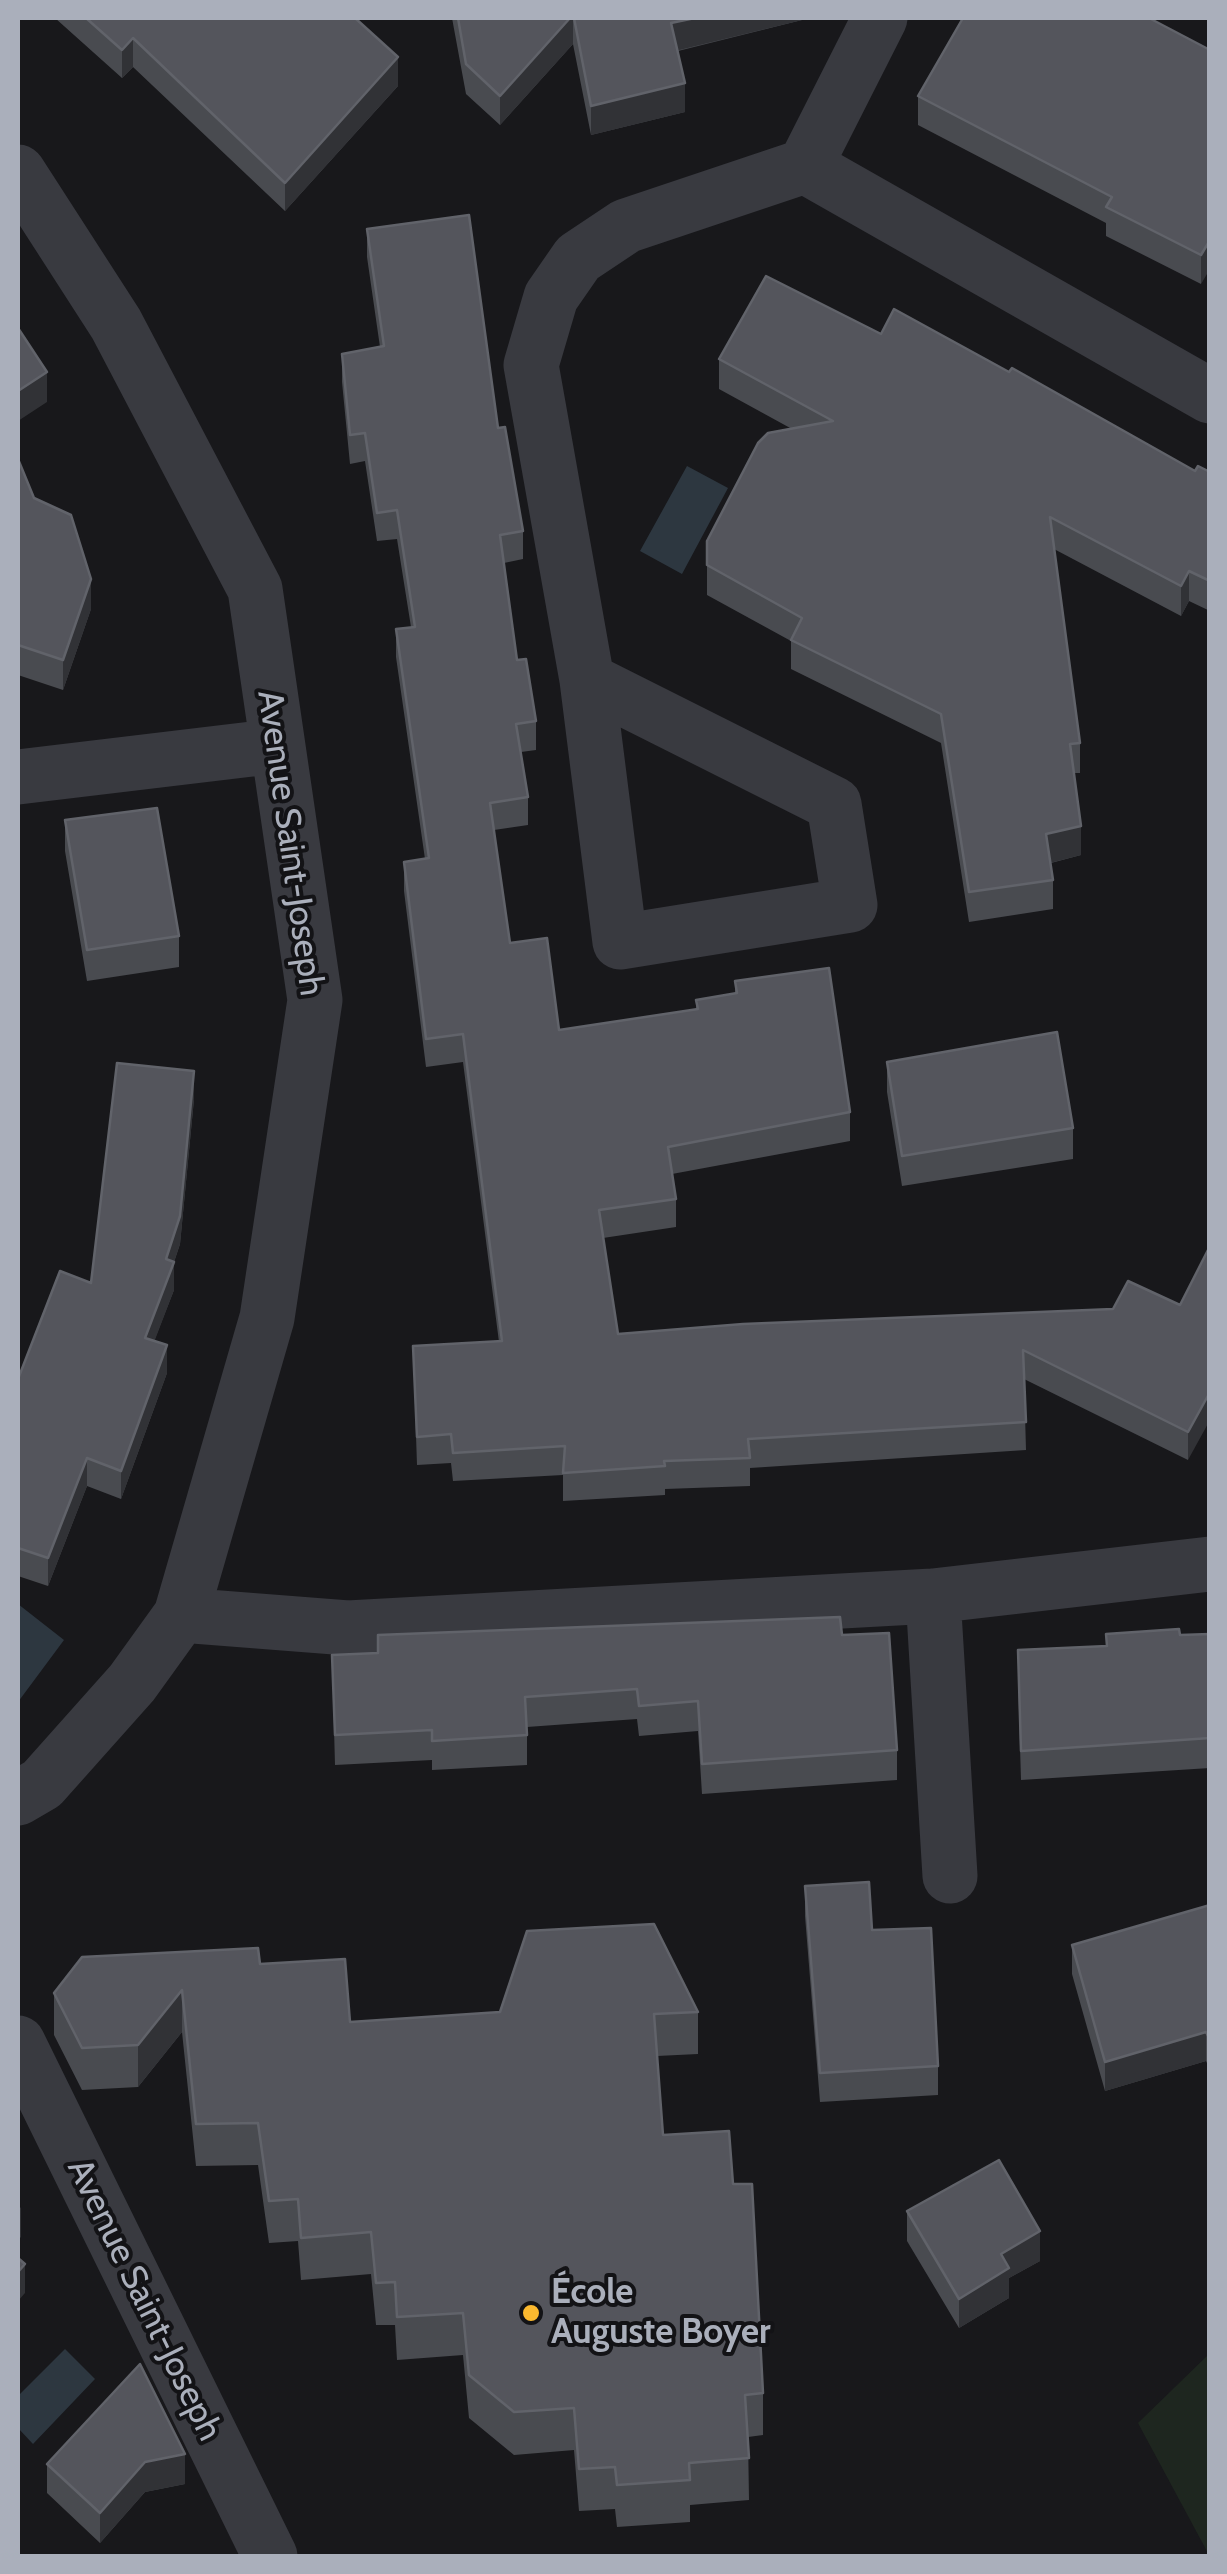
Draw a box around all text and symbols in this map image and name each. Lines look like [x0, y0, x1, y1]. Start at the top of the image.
street label: Avenue Saint-Joseph [248, 688, 332, 998]
street label: Avenue Saint-Joseph [58, 2152, 230, 2448]
place label: École Auguste Boyer [551, 2272, 771, 2354]
marker: École Auguste Boyer [520, 2302, 542, 2324]

